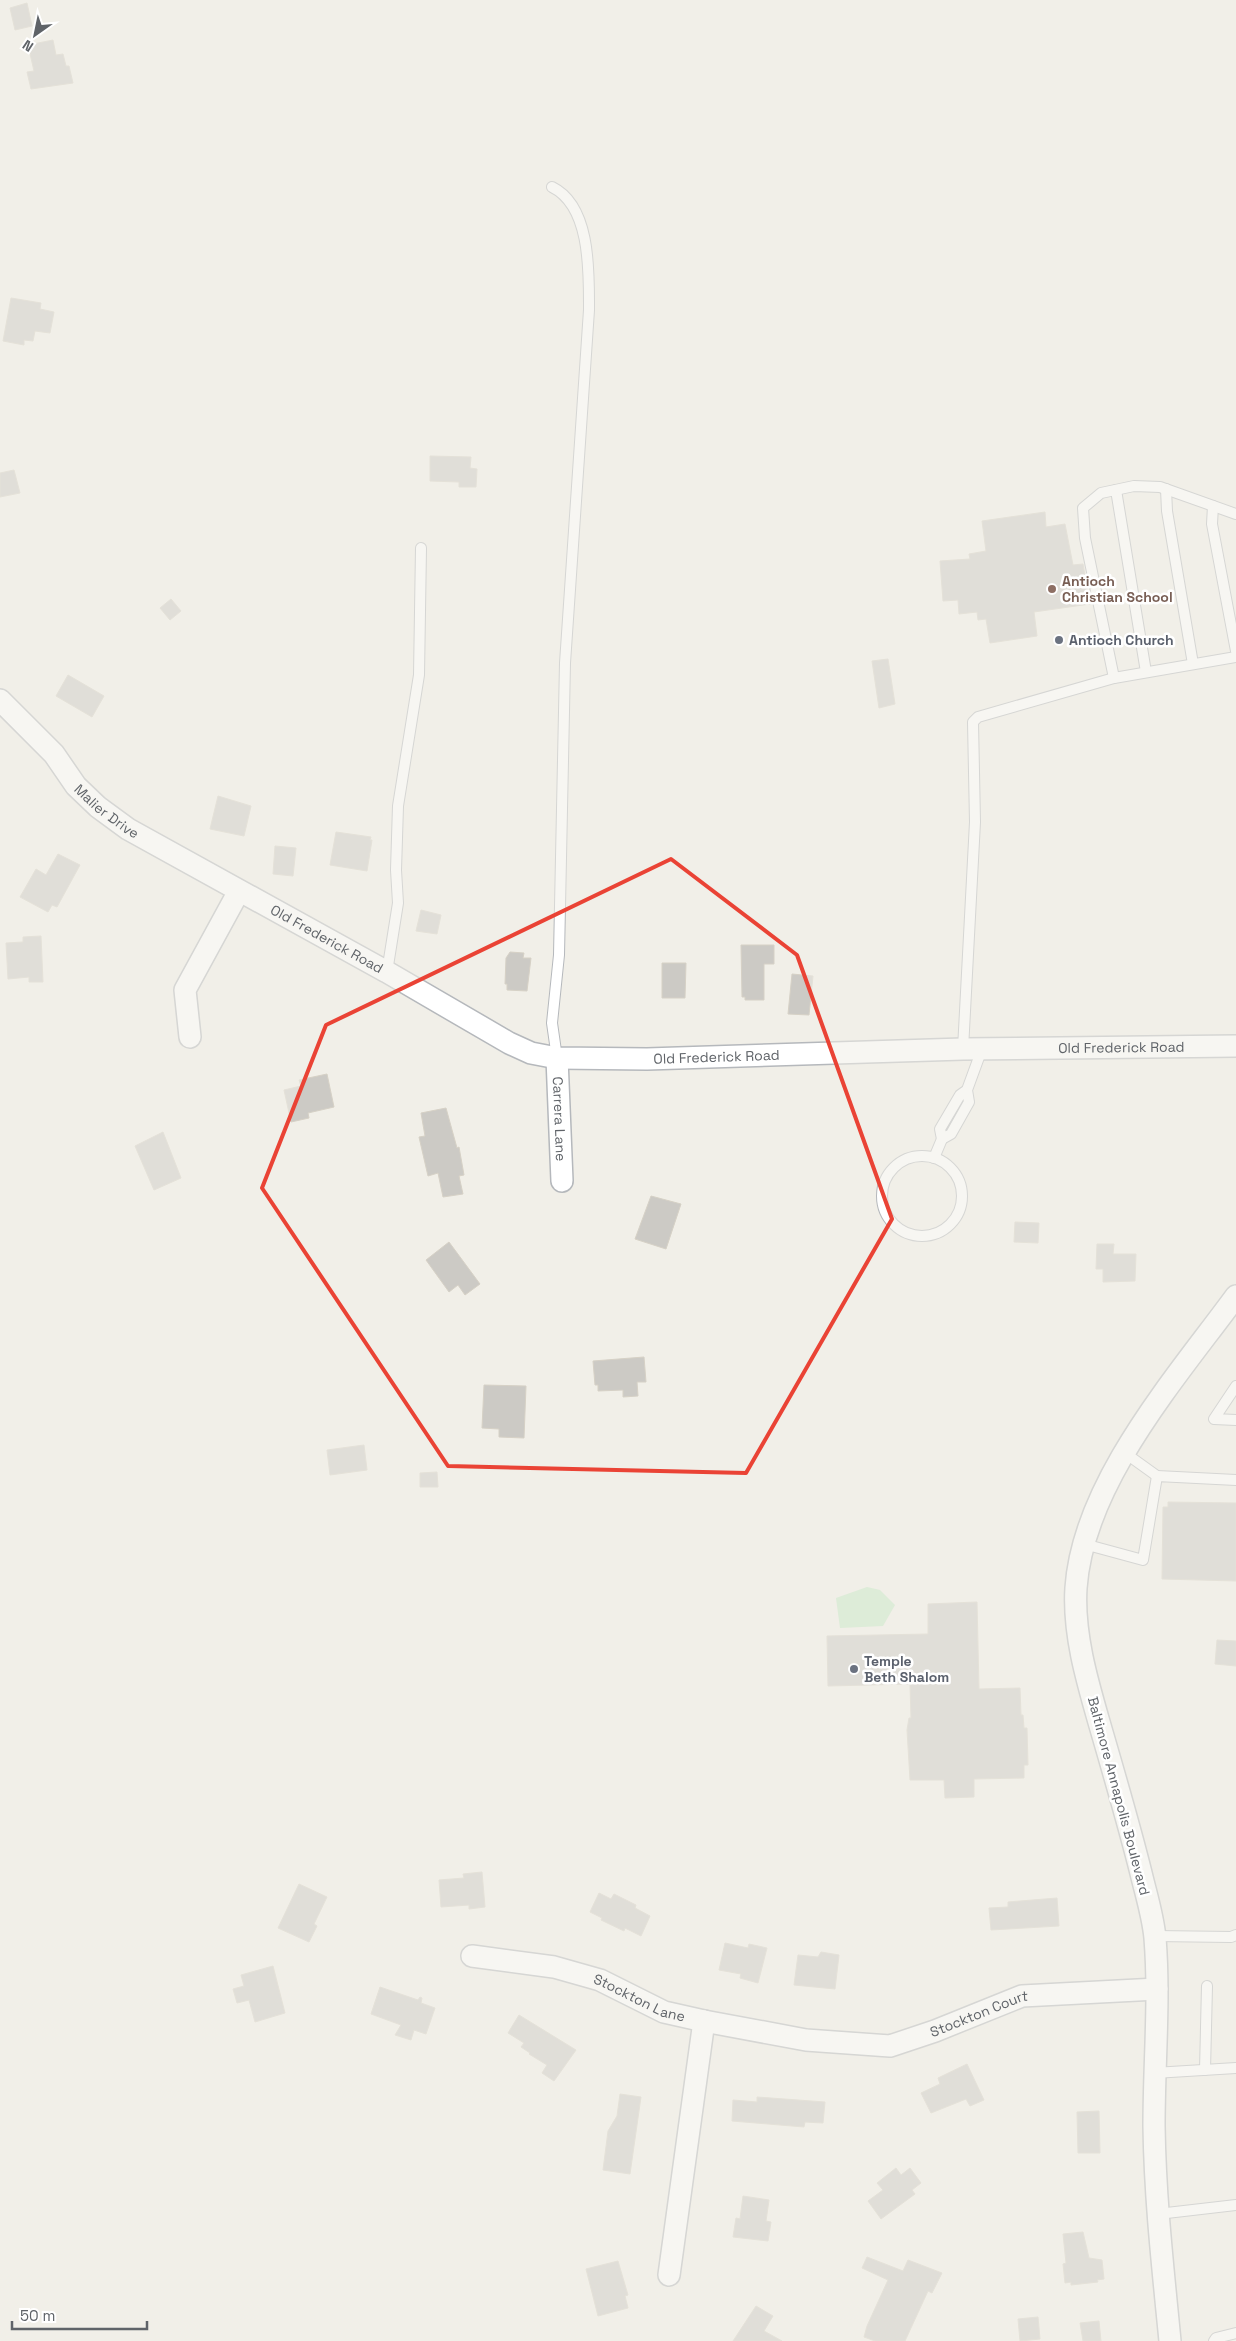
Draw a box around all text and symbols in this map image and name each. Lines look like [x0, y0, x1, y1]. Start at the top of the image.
north arrow [10, 10, 60, 60]
text: N [19, 36, 37, 56]
place label: Antioch Christian School [1062, 572, 1173, 606]
marker: Antioch Christian School [1046, 583, 1058, 595]
place label: Antioch Church [1069, 631, 1174, 649]
marker: Antioch Church [1053, 634, 1065, 646]
street label: Malier Drive [70, 780, 142, 842]
street label: Old Frederick Road [267, 900, 387, 977]
street label: Old Frederick Road [1058, 1038, 1185, 1057]
street label: Old Frederick Road [653, 1046, 780, 1068]
street label: Carrera Lane [549, 1076, 570, 1162]
place label: Temple Beth Shalom [864, 1652, 949, 1686]
marker: Temple Beth Shalom [848, 1663, 860, 1675]
street label: Baltimore Annapolis Boulevard [1084, 1695, 1154, 1897]
street label: Stockton Lane [592, 1970, 687, 2025]
street label: Stockton Court [928, 1987, 1028, 2041]
scale bar [12, 2298, 148, 2330]
text: 50 m [20, 2306, 55, 2325]

